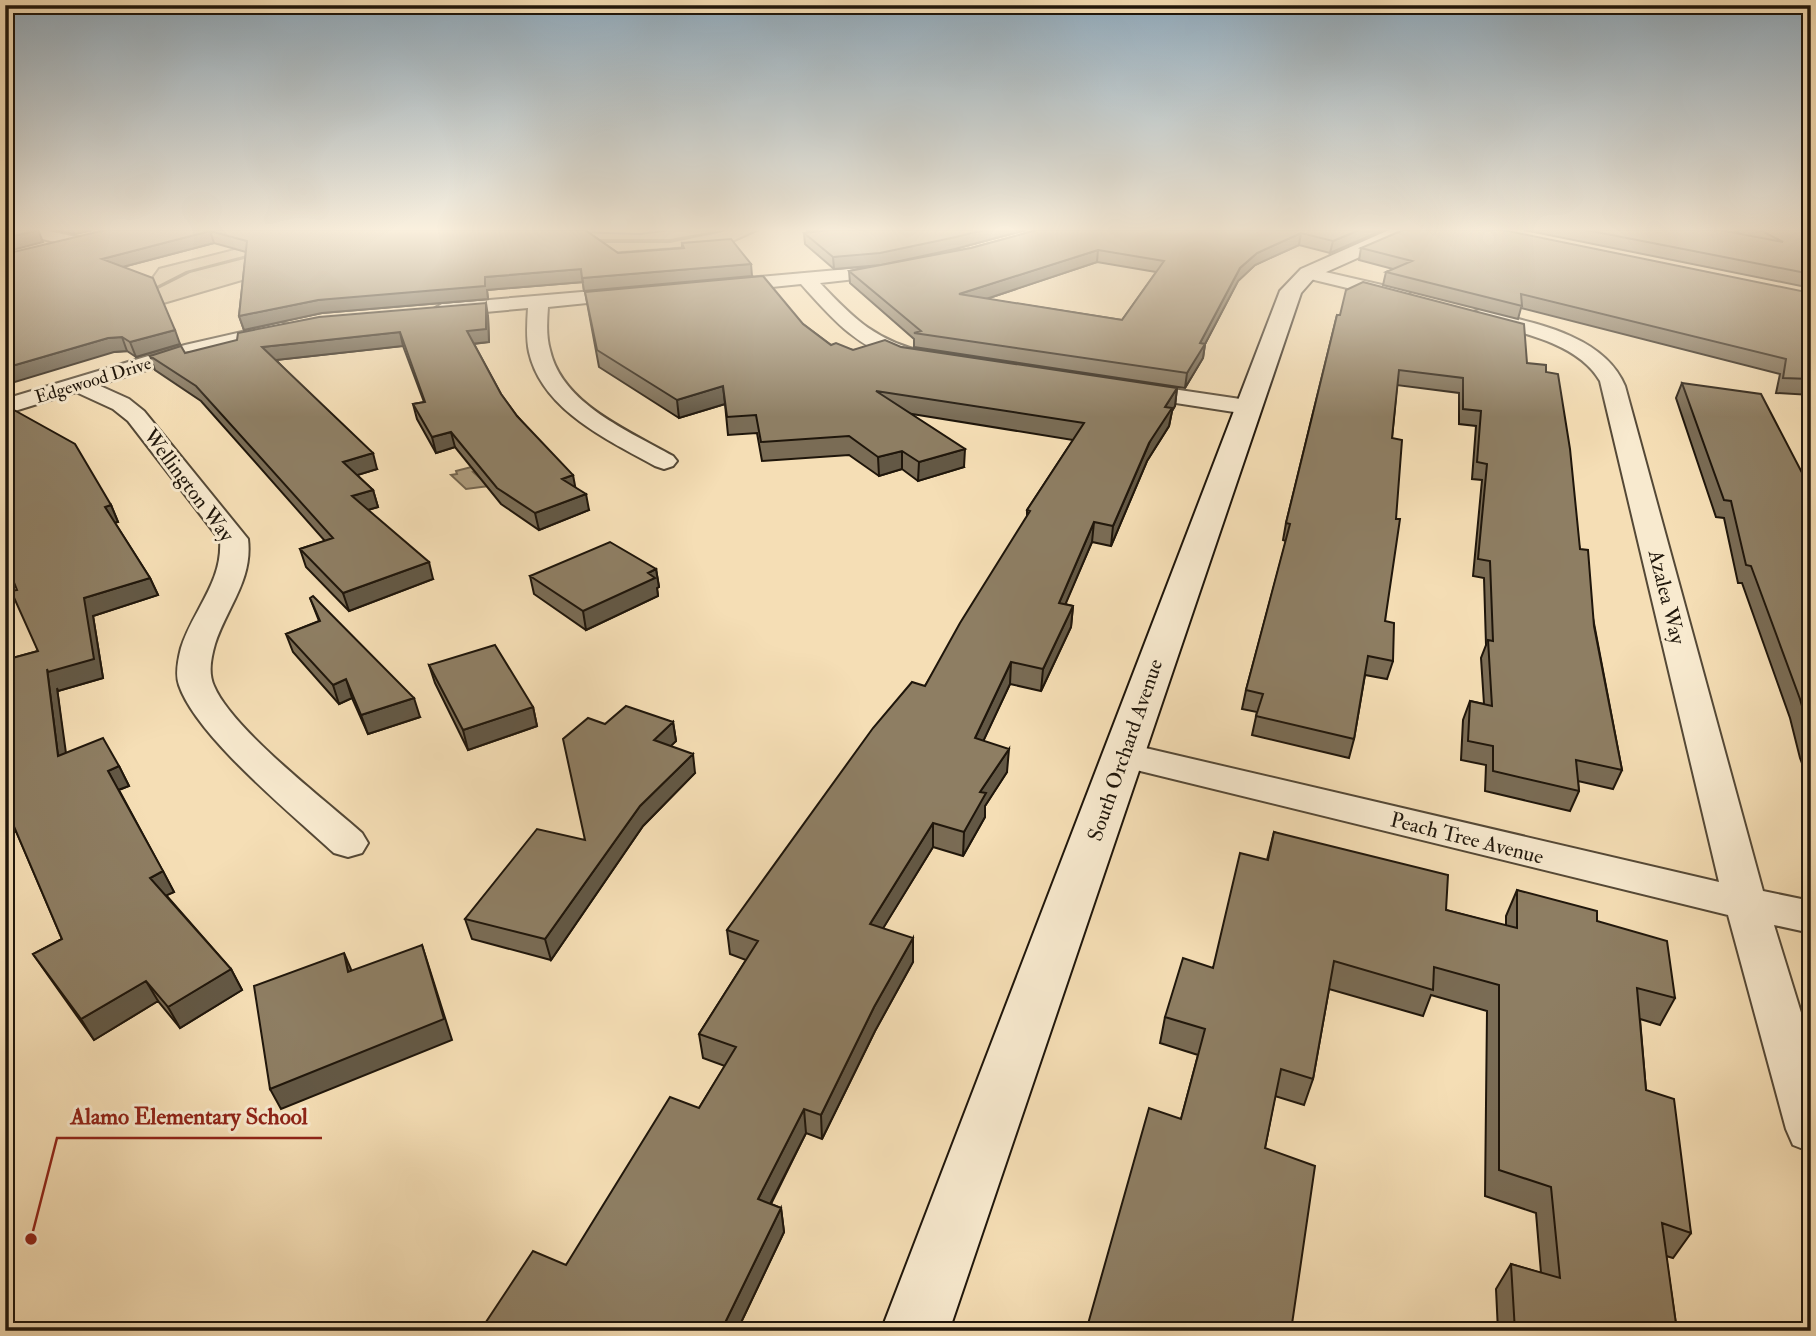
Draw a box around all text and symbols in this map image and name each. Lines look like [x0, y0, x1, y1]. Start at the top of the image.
street label: Edgewood Drive [32, 352, 155, 409]
street label: Wellington Way [137, 422, 240, 548]
street label: Azalea Way [1642, 546, 1691, 648]
street label: South Orchard Avenue [1082, 655, 1169, 845]
street label: Peach Tree Avenue [1387, 806, 1546, 871]
callout: Alamo Elementary School [57, 1094, 322, 1138]
text: Alamo Elementary School [69, 1102, 309, 1132]

